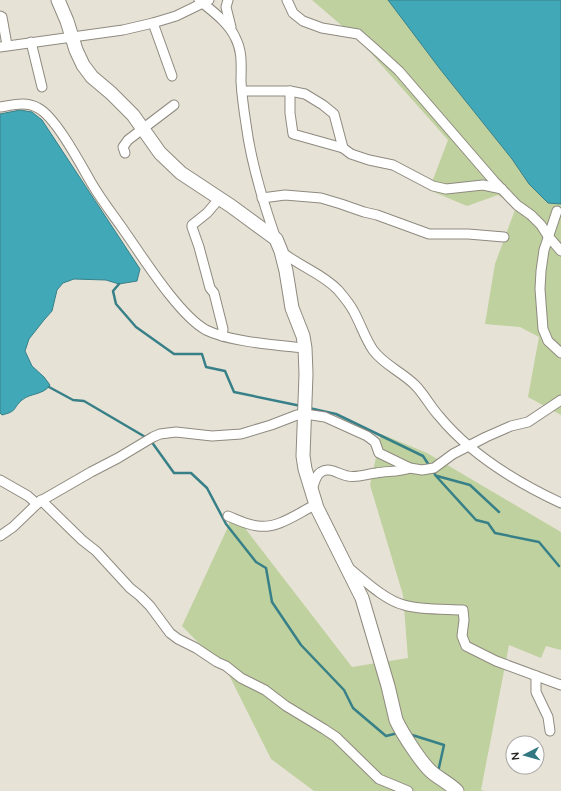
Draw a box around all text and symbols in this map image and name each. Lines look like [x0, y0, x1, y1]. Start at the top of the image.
north arrow [505, 735, 545, 775]
text: N [508, 751, 522, 761]

